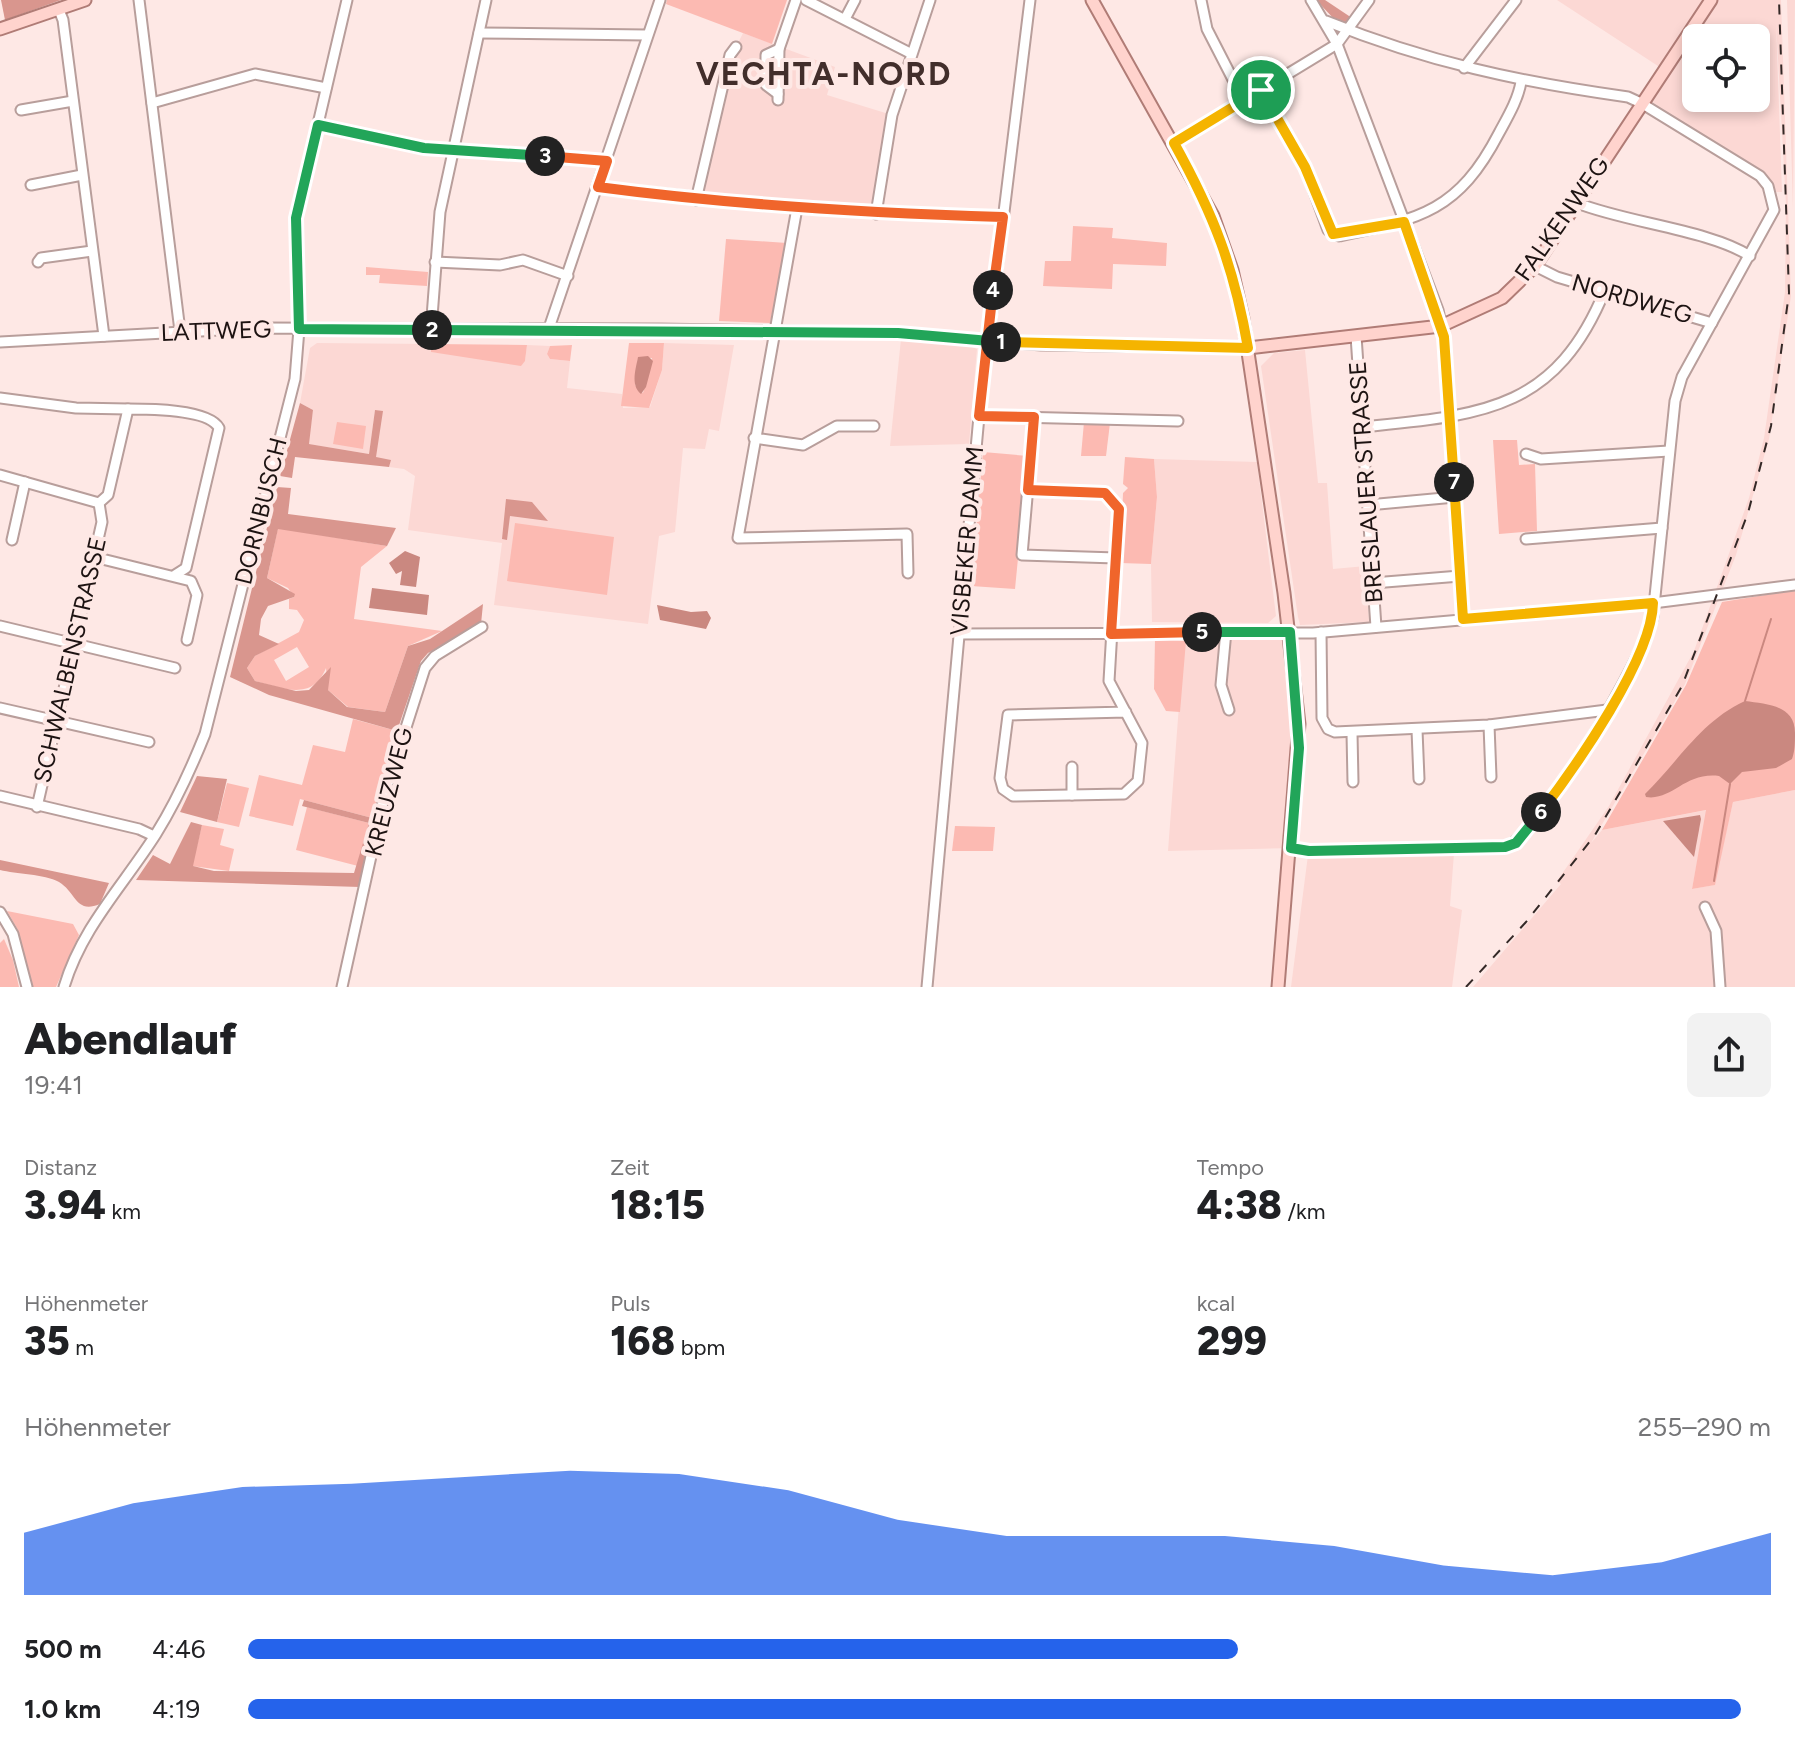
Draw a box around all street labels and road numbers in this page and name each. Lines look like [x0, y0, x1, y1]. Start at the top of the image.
street label: FALKENWEG [1508, 151, 1615, 286]
street label: NORDWEG [1569, 267, 1696, 330]
street label: LATTWEG [160, 314, 272, 347]
street label: BRESLAUER STRASSE [1343, 360, 1388, 604]
street label: DORNBUSCH [228, 434, 293, 587]
street label: VISBEKER DAMM [944, 445, 989, 637]
street label: SCHWALBENSTRASSE [27, 534, 112, 786]
street label: KREUZWEG [359, 724, 419, 859]

